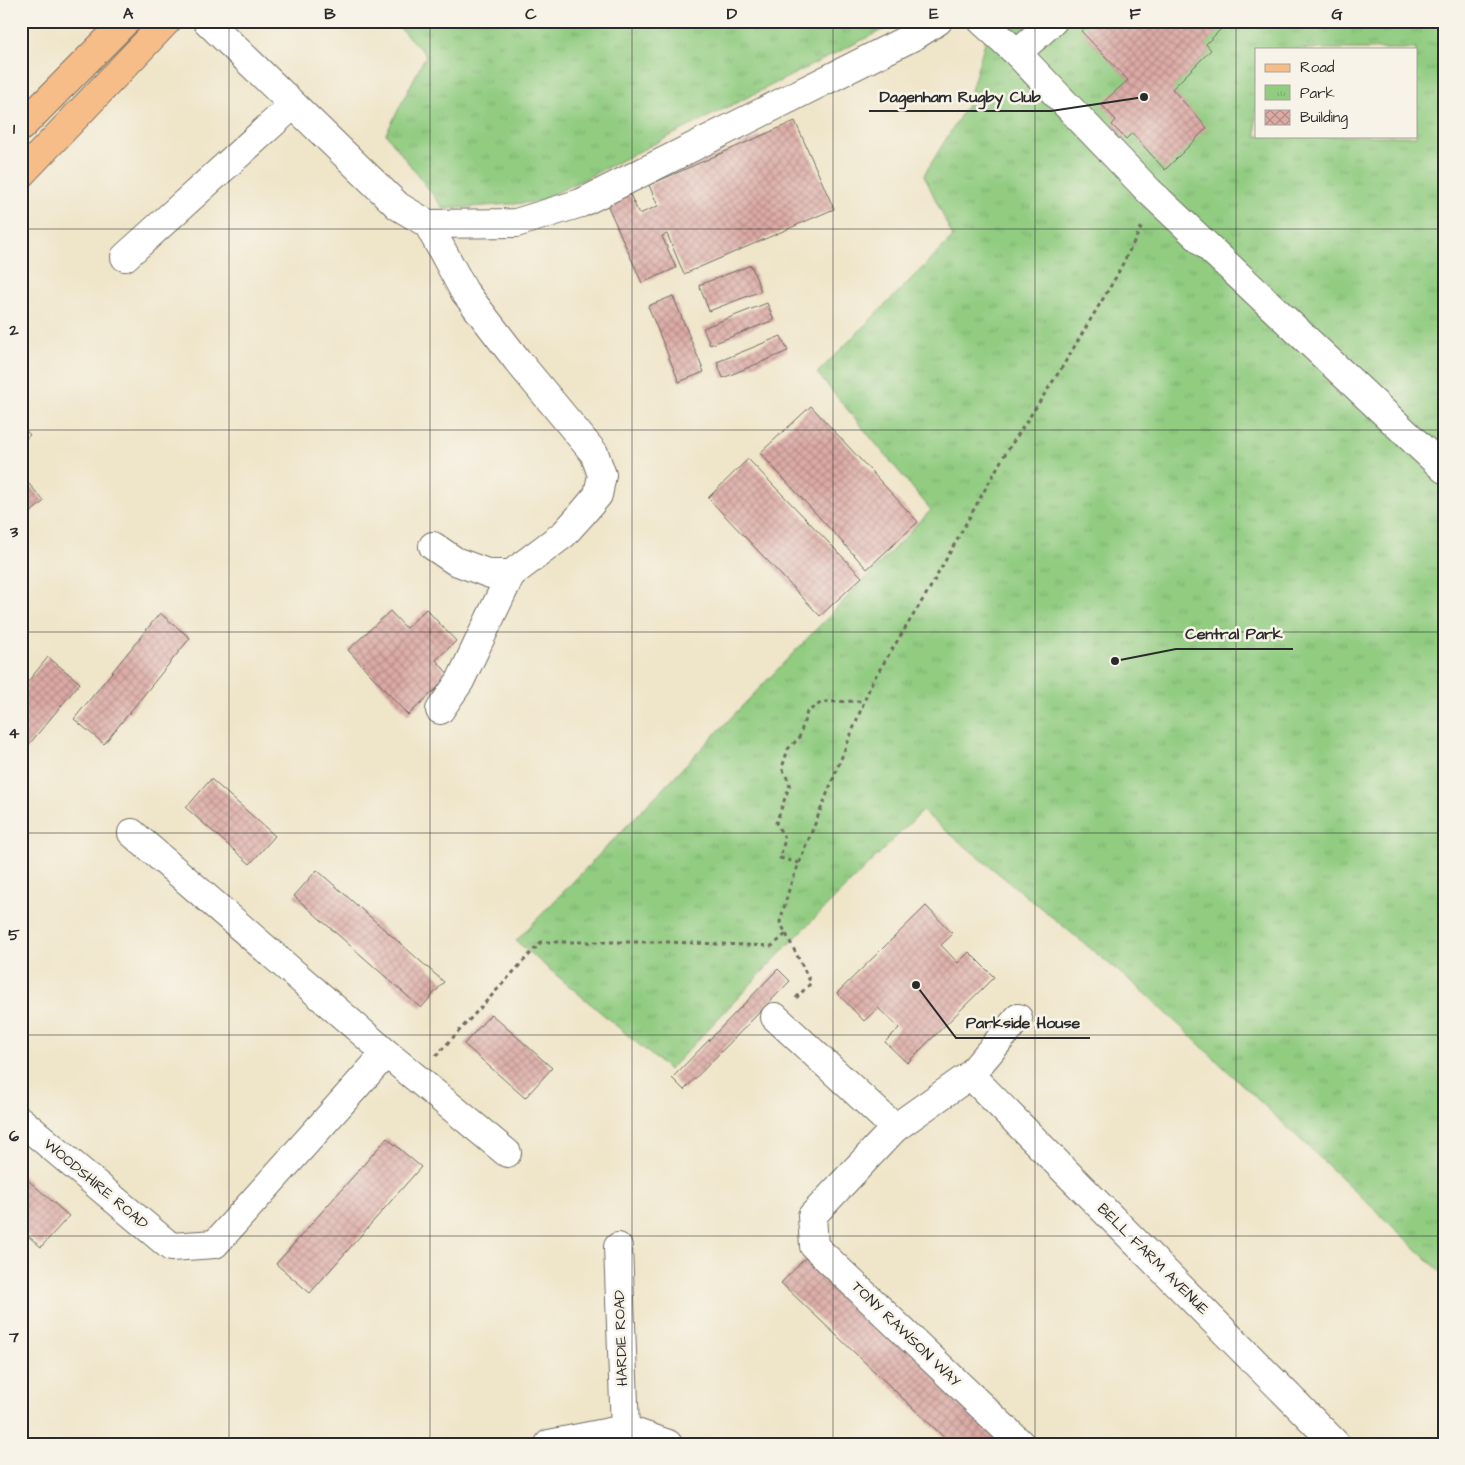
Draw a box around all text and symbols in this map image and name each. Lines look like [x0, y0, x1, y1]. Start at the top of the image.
text: A [123, 3, 134, 25]
text: B [324, 3, 336, 25]
text: C [525, 3, 537, 25]
text: D [727, 3, 738, 25]
text: E [929, 3, 939, 25]
text: F [1129, 3, 1141, 25]
text: G [1331, 3, 1343, 25]
legend [1255, 48, 1418, 138]
text: Road [1300, 57, 1335, 78]
callout: Dagenham Rugby Club [869, 80, 1051, 111]
text: Park [1300, 83, 1335, 104]
text: Dagenham Rugby Club [879, 86, 1041, 110]
text: Building [1300, 107, 1348, 129]
text: 1 [13, 118, 16, 140]
text: 2 [8, 319, 19, 341]
text: 3 [9, 521, 19, 543]
callout: Central Park [1176, 618, 1293, 649]
text: Central Park [1185, 623, 1283, 645]
text: 4 [9, 722, 20, 744]
text: 5 [8, 924, 20, 946]
callout: Parkside House [956, 1007, 1090, 1038]
text: Parkside House [966, 1012, 1080, 1034]
text: 6 [9, 1125, 19, 1147]
street label: WOODSHIRE ROAD [39, 1134, 153, 1234]
street label: BELL FARM AVENUE [1093, 1199, 1214, 1320]
street label: TONY RAWSON WAY [847, 1276, 965, 1392]
street label: HARDIE ROAD [609, 1289, 633, 1387]
text: 7 [8, 1326, 19, 1348]

